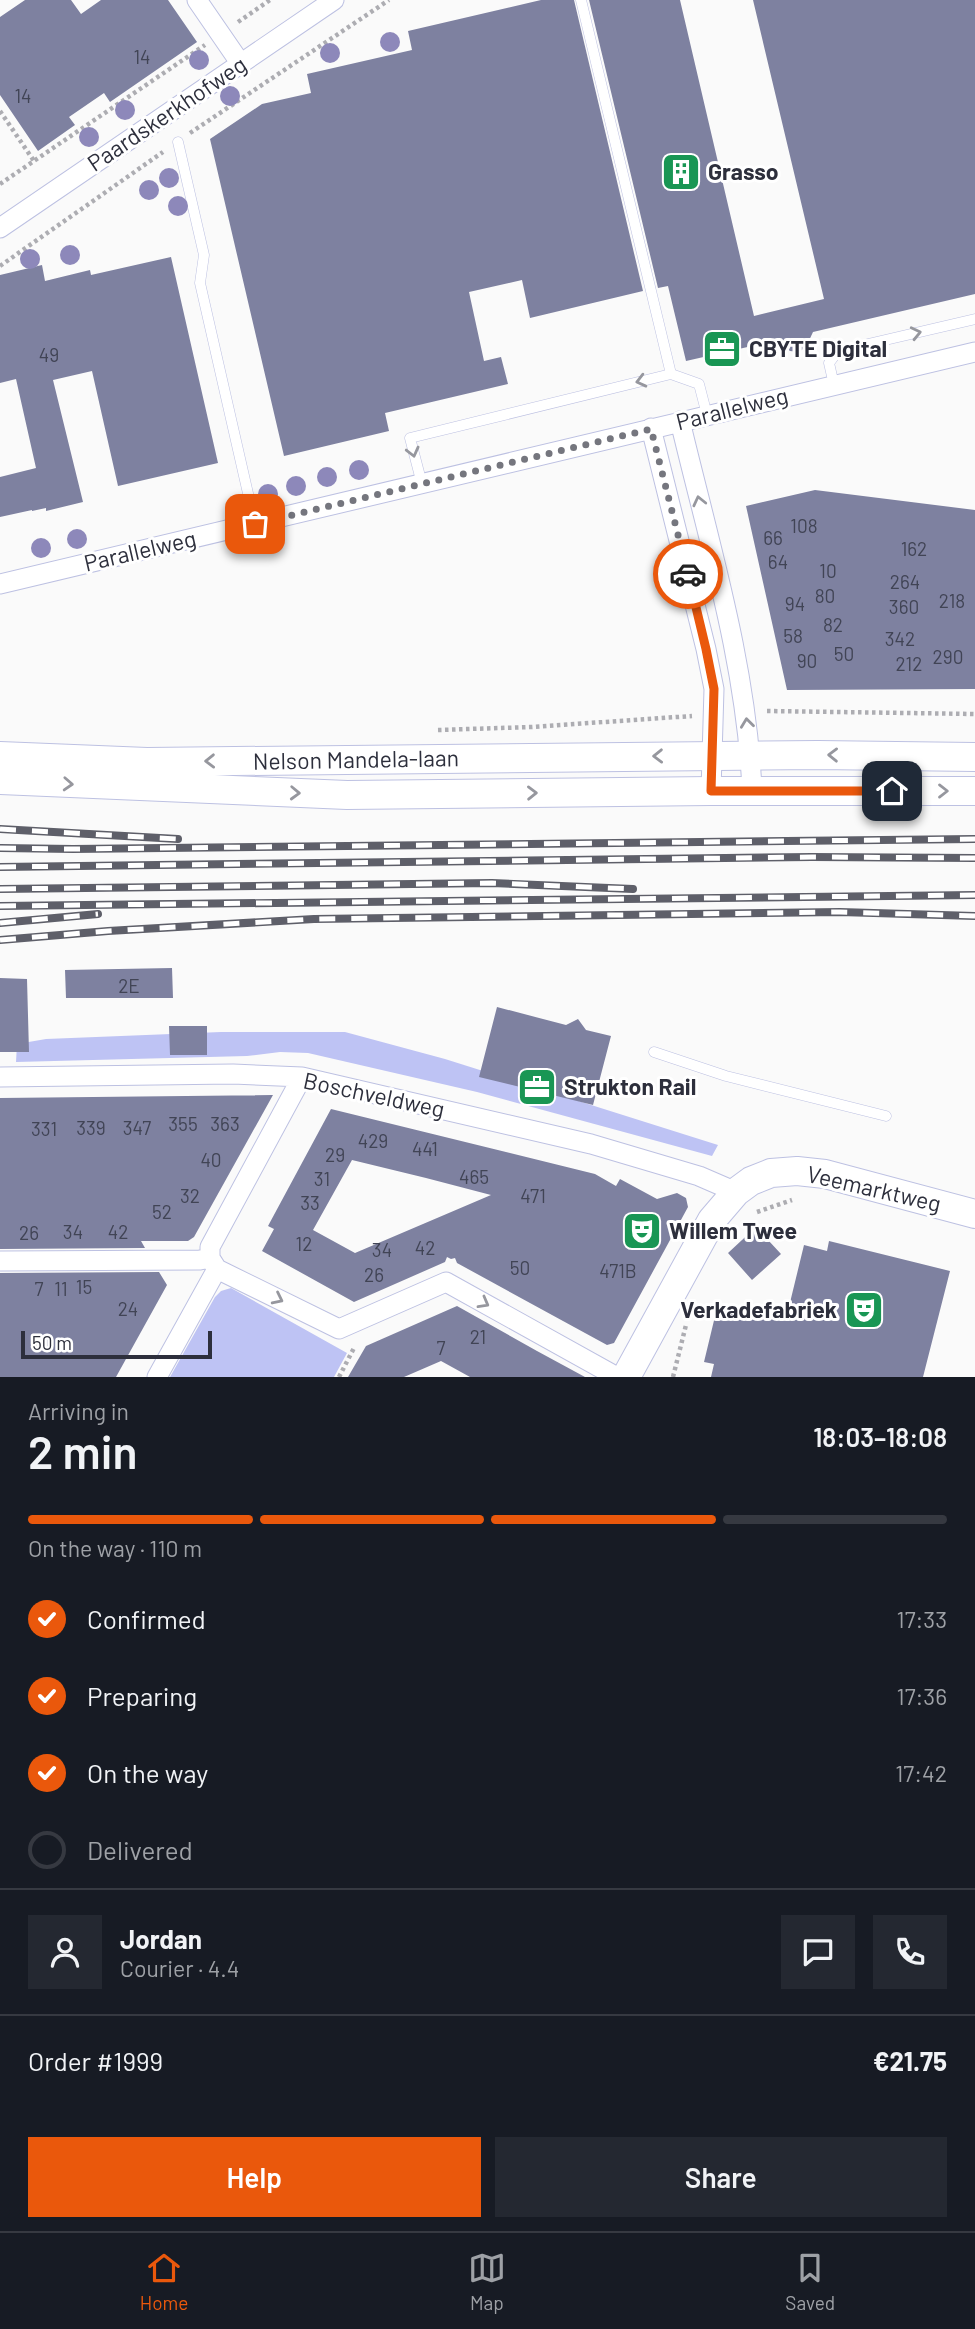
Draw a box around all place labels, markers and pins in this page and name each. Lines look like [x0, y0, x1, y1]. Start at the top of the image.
building icon: Grasso [660, 151, 702, 193]
place label: Grasso [708, 157, 779, 185]
office icon: CBYTE Digital [701, 328, 743, 370]
place label: CBYTE Digital [749, 334, 887, 362]
pin [225, 494, 285, 554]
pin [862, 761, 922, 821]
office icon: Strukton Rail [516, 1066, 558, 1108]
place label: Strukton Rail [564, 1072, 696, 1100]
theatre icon: Willem Twee [621, 1210, 663, 1252]
place label: Willem Twee [669, 1216, 797, 1244]
theatre icon: Verkadefabriek [843, 1289, 885, 1331]
place label: Verkadefabriek [680, 1295, 837, 1323]

